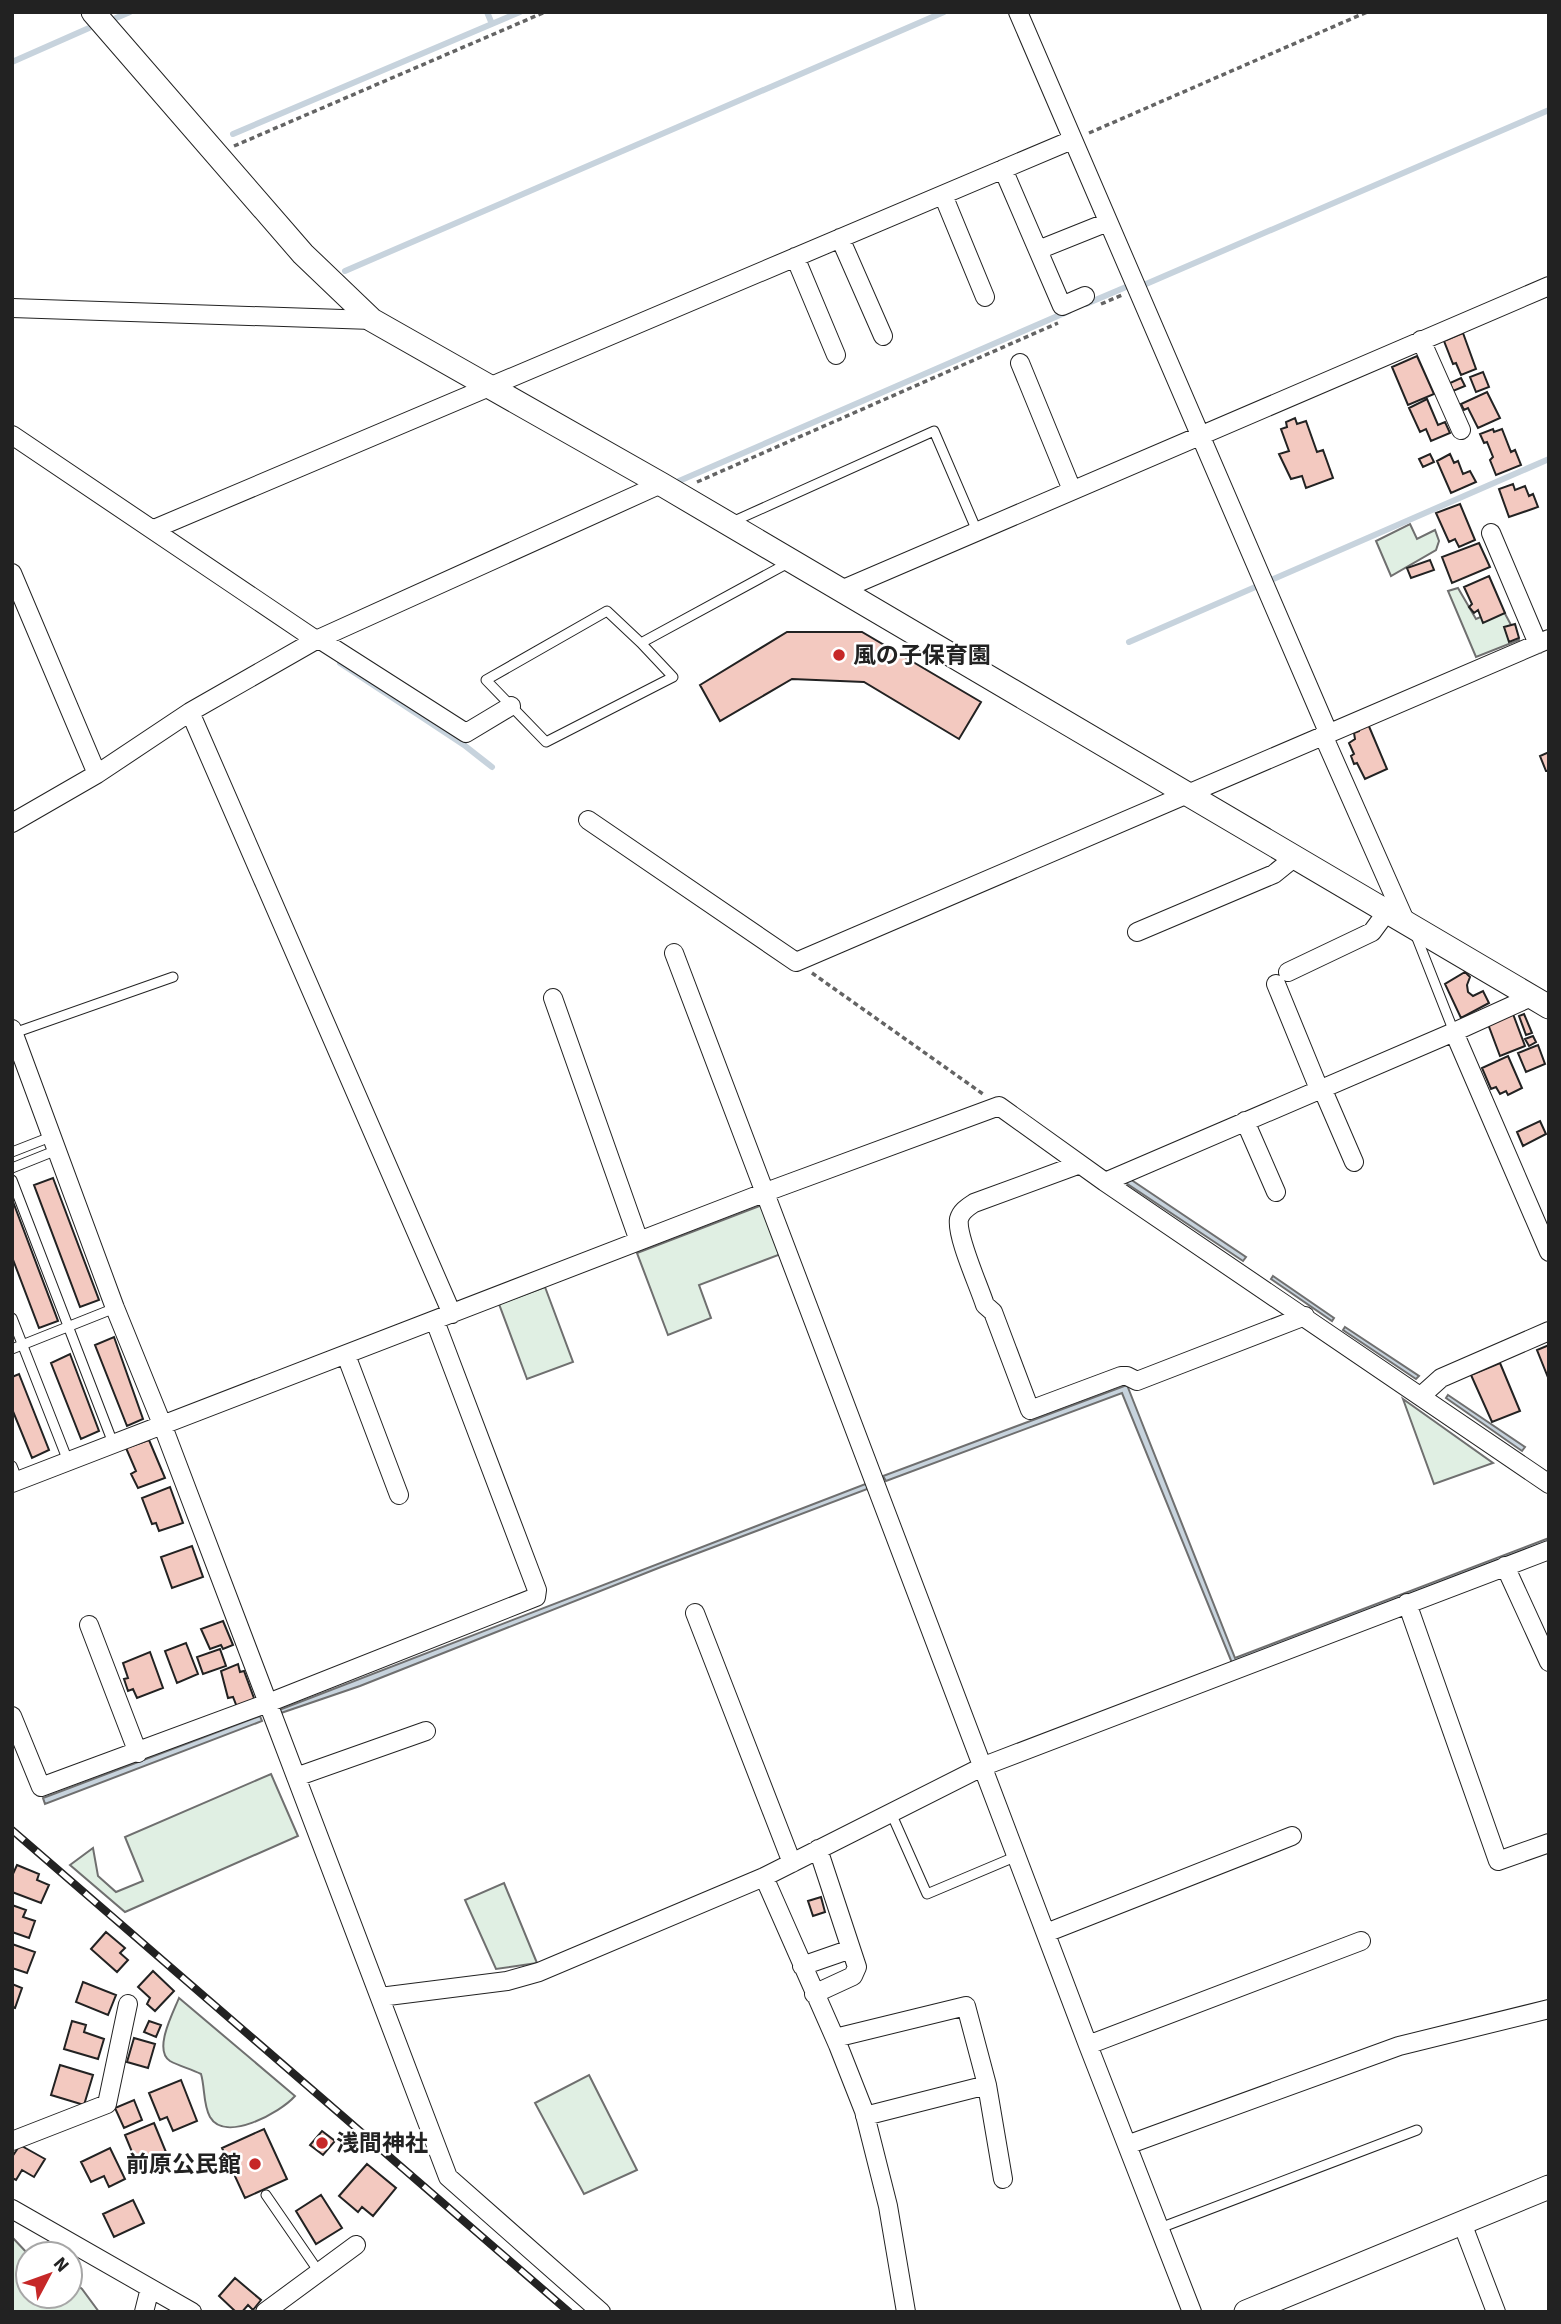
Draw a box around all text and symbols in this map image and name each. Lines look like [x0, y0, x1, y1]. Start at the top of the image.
place label: 風の子保育園 [853, 639, 991, 672]
marker: 風の子保育園 [831, 647, 847, 663]
place label: 浅間神社 [336, 2127, 428, 2160]
marker: 浅間神社 [314, 2135, 330, 2151]
place label: 前原公民館 [126, 2148, 241, 2181]
marker: 前原公民館 [247, 2156, 263, 2172]
north arrow [14, 2240, 84, 2310]
text: N [46, 2251, 75, 2278]

